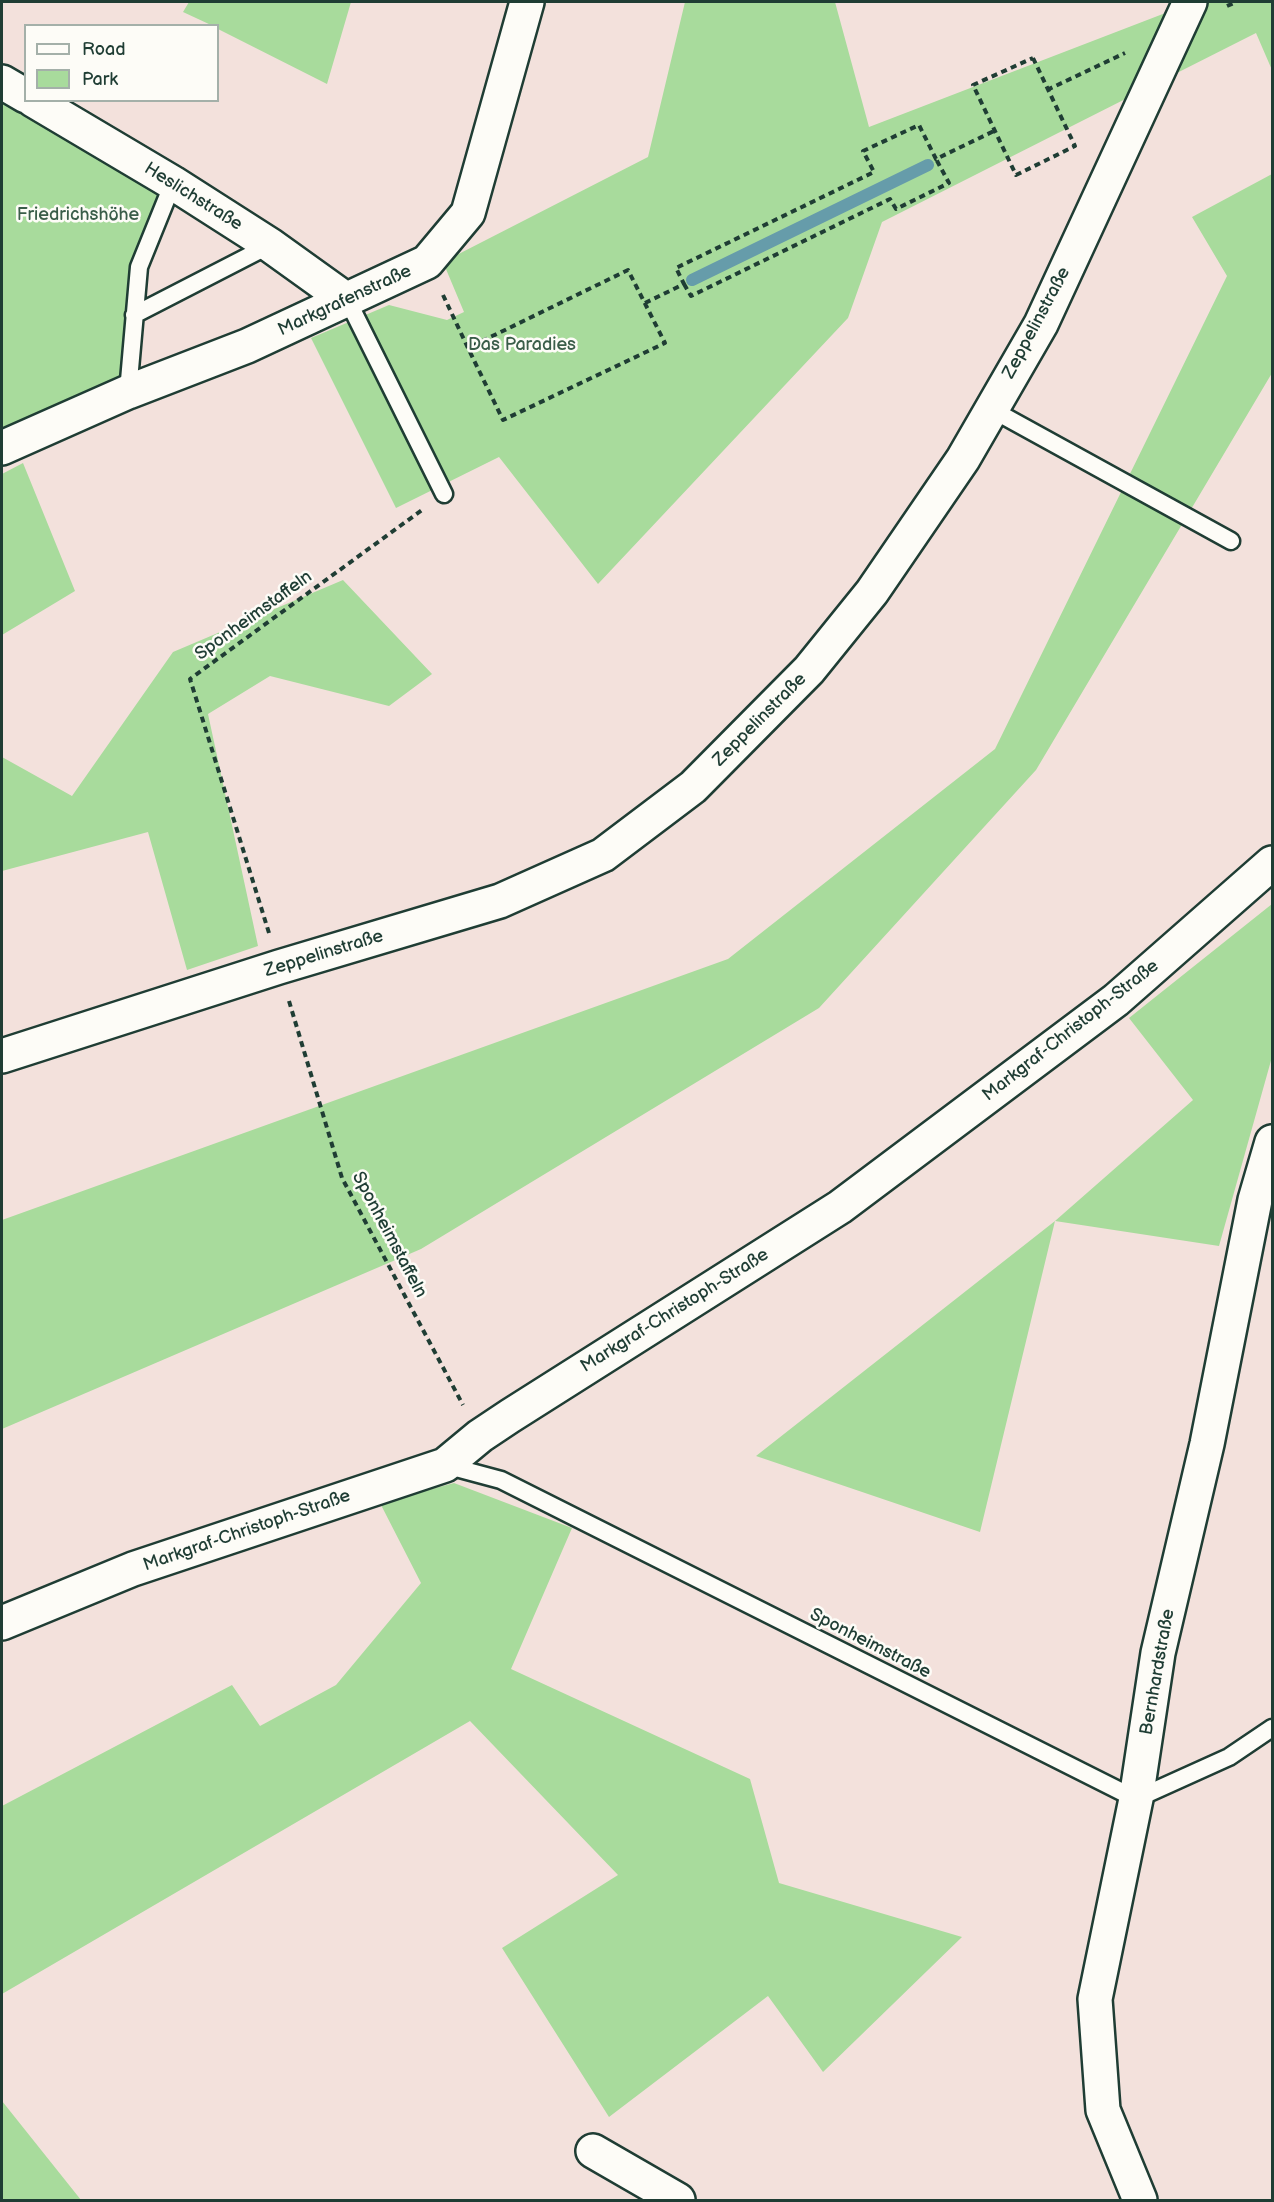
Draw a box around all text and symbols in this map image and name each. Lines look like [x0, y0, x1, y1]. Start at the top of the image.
legend [24, 24, 219, 102]
text: Road [82, 39, 126, 60]
text: Park [82, 69, 118, 90]
street label: Heslichstraße [140, 158, 246, 236]
park label: Friedrichshöhe [17, 204, 139, 226]
street label: Markgrafenstraße [275, 261, 415, 341]
street label: Zeppelinstraße [999, 264, 1075, 382]
park label: Das Paradies [468, 334, 576, 356]
street label: Sponheimstaffeln [191, 566, 317, 666]
street label: Zeppelinstraße [709, 669, 811, 771]
street label: Zeppelinstraße [262, 926, 386, 982]
street label: Markgraf-Christoph-Straße [979, 955, 1163, 1107]
street label: Sponheimstaffeln [347, 1168, 431, 1302]
street label: Markgraf-Christoph-Straße [577, 1244, 773, 1378]
street label: Markgraf-Christoph-Straße [141, 1485, 353, 1577]
street label: Sponheimstraße [806, 1604, 934, 1684]
street label: Bernhardstraße [1136, 1607, 1180, 1737]

